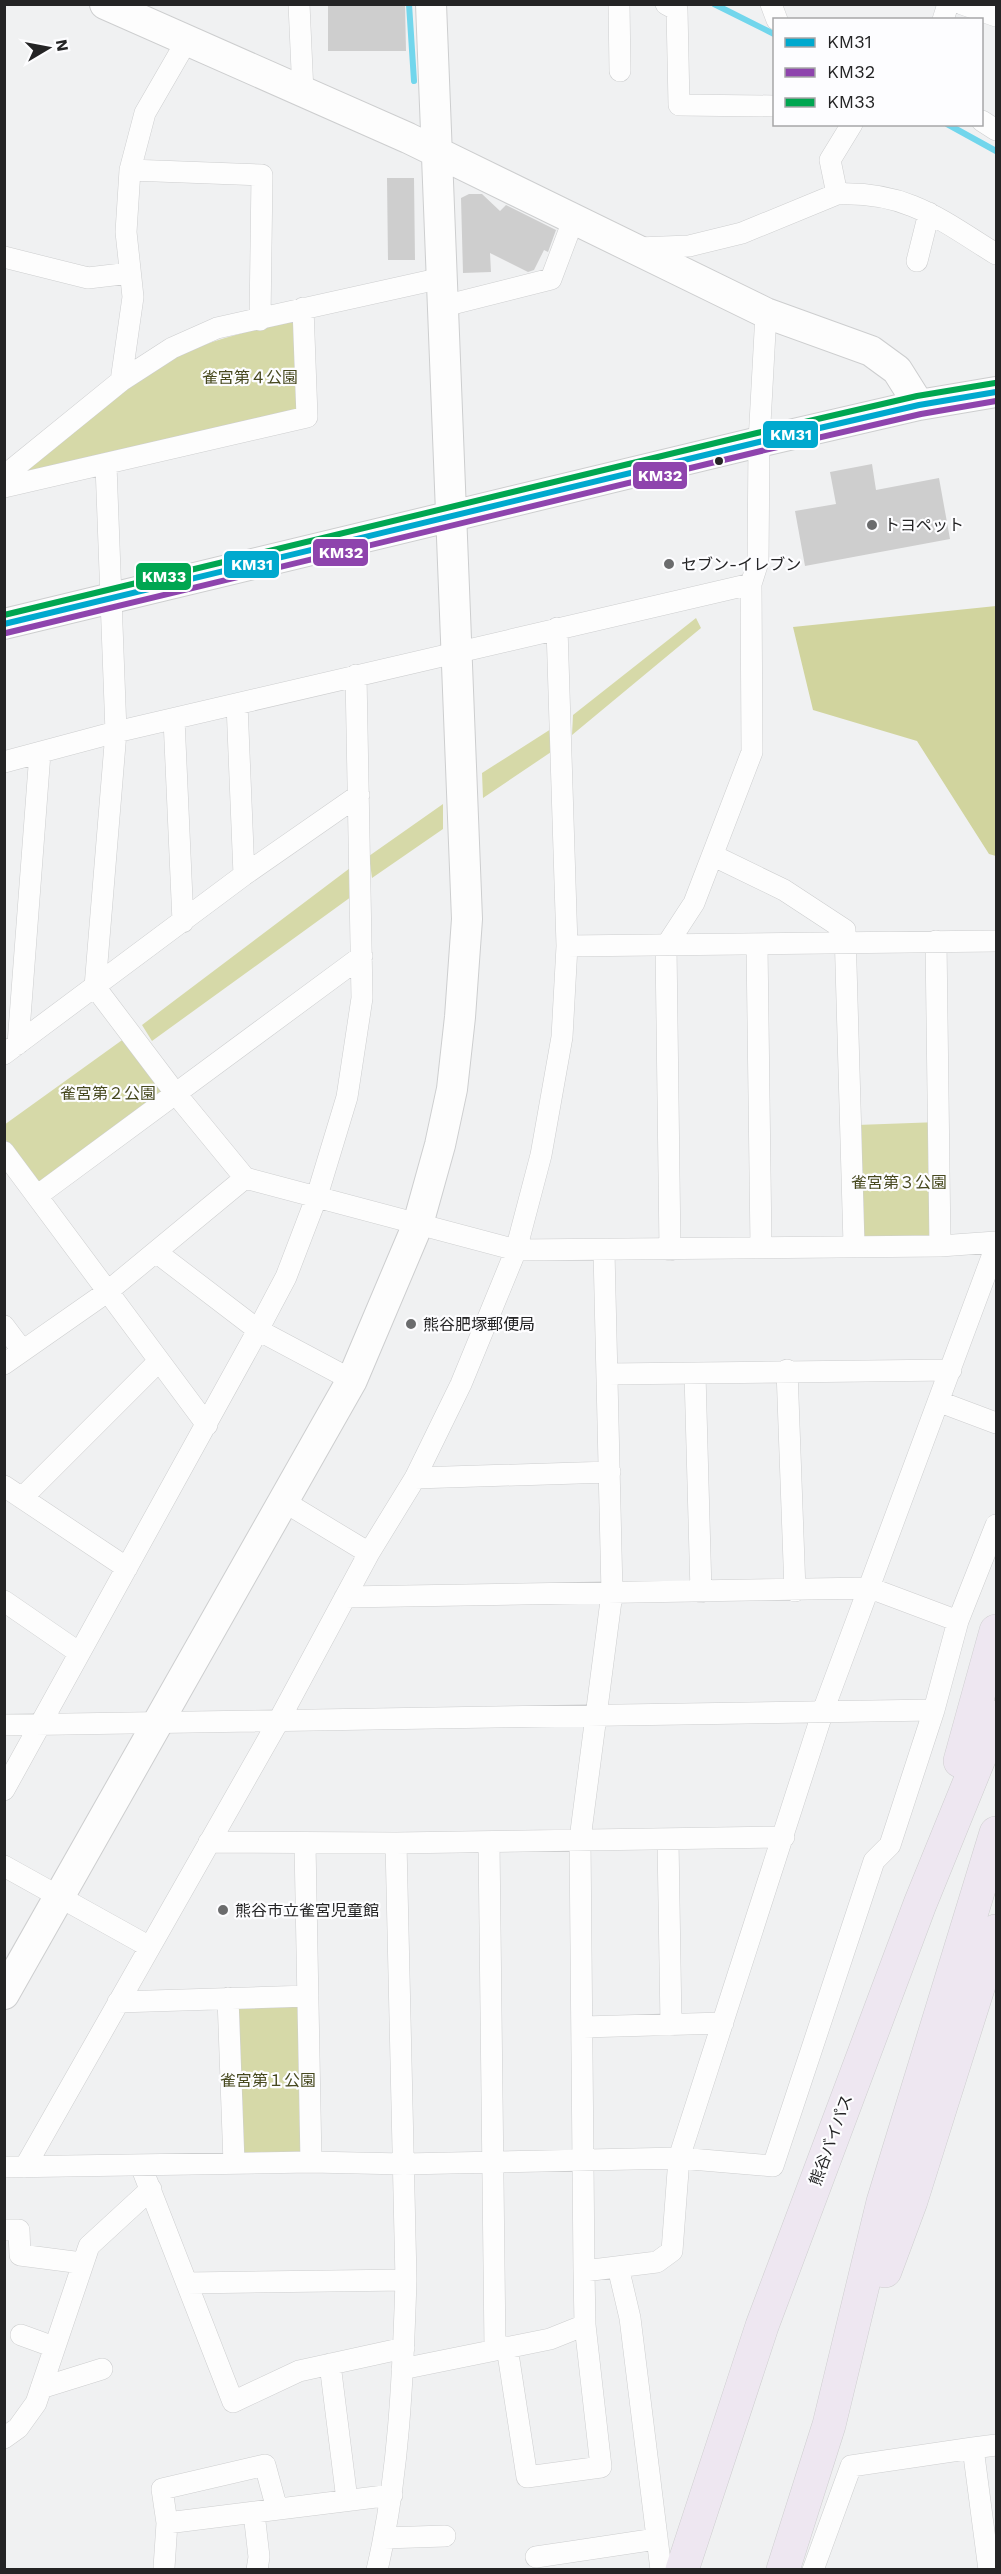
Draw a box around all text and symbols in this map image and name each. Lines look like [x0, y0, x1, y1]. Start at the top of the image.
north arrow [18, 18, 78, 78]
legend [773, 18, 983, 126]
text: KM31 [827, 31, 872, 52]
text: N [52, 38, 73, 53]
text: KM32 [827, 61, 875, 82]
text: KM33 [827, 91, 875, 112]
park label: 雀宮第４公園 [202, 368, 298, 387]
line badge: KM31 [762, 420, 819, 449]
text: KM31 [770, 425, 812, 444]
unlabelled marker [713, 455, 725, 467]
line badge: KM32 [632, 461, 688, 490]
text: KM32 [638, 466, 682, 485]
place label: トヨペット [884, 516, 964, 535]
marker: トヨペット [865, 518, 879, 532]
line badge: KM32 [312, 538, 369, 567]
text: KM32 [319, 543, 363, 562]
line badge: KM31 [223, 550, 280, 579]
text: KM31 [231, 555, 273, 574]
place label: セブン-イレブン [681, 555, 801, 574]
marker: セブン-イレブン [662, 557, 676, 571]
line badge: KM33 [135, 562, 192, 591]
text: KM33 [142, 567, 186, 586]
park label: 雀宮第２公園 [60, 1084, 156, 1103]
park label: 雀宮第３公園 [851, 1173, 947, 1192]
place label: 熊谷肥塚郵便局 [423, 1315, 535, 1334]
marker: 熊谷肥塚郵便局 [404, 1317, 418, 1331]
place label: 熊谷市立雀宮児童館 [235, 1901, 379, 1920]
marker: 熊谷市立雀宮児童館 [216, 1903, 230, 1917]
park label: 雀宮第１公園 [220, 2071, 316, 2090]
street label: 熊谷バイパス [806, 2092, 856, 2188]

